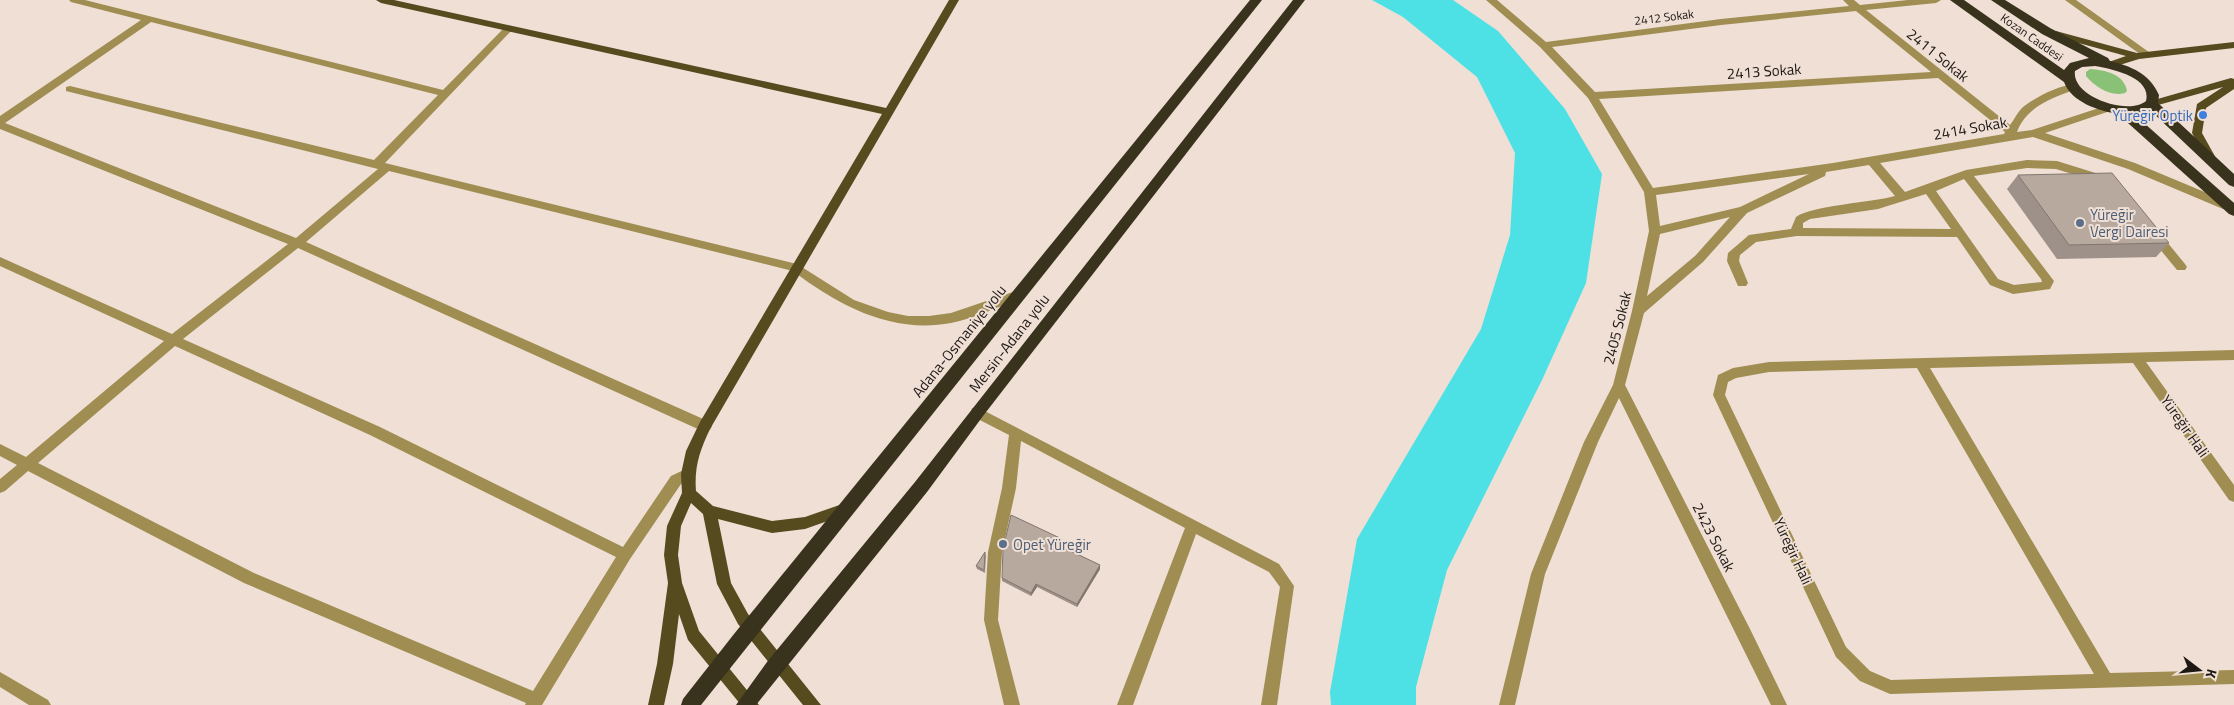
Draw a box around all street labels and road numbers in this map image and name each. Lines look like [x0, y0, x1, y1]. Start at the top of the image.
street label: 2412 Sokak [1633, 4, 1695, 30]
street label: Kozan Caddesi [1997, 8, 2067, 66]
street label: 2411 Sokak [1902, 23, 1974, 87]
street label: 2413 Sokak [1726, 57, 1802, 85]
street label: 2414 Sokak [1931, 110, 2009, 146]
street label: Adana-Osmaniye yolu [906, 280, 1012, 402]
street label: Mersin-Adana yolu [963, 289, 1055, 397]
street label: 2405 Sokak [1597, 289, 1637, 367]
street label: Yüreğir Hali [2155, 390, 2215, 462]
street label: 2423 Sokak [1687, 498, 1741, 576]
street label: Yüreğir Hali [1767, 514, 1819, 588]

